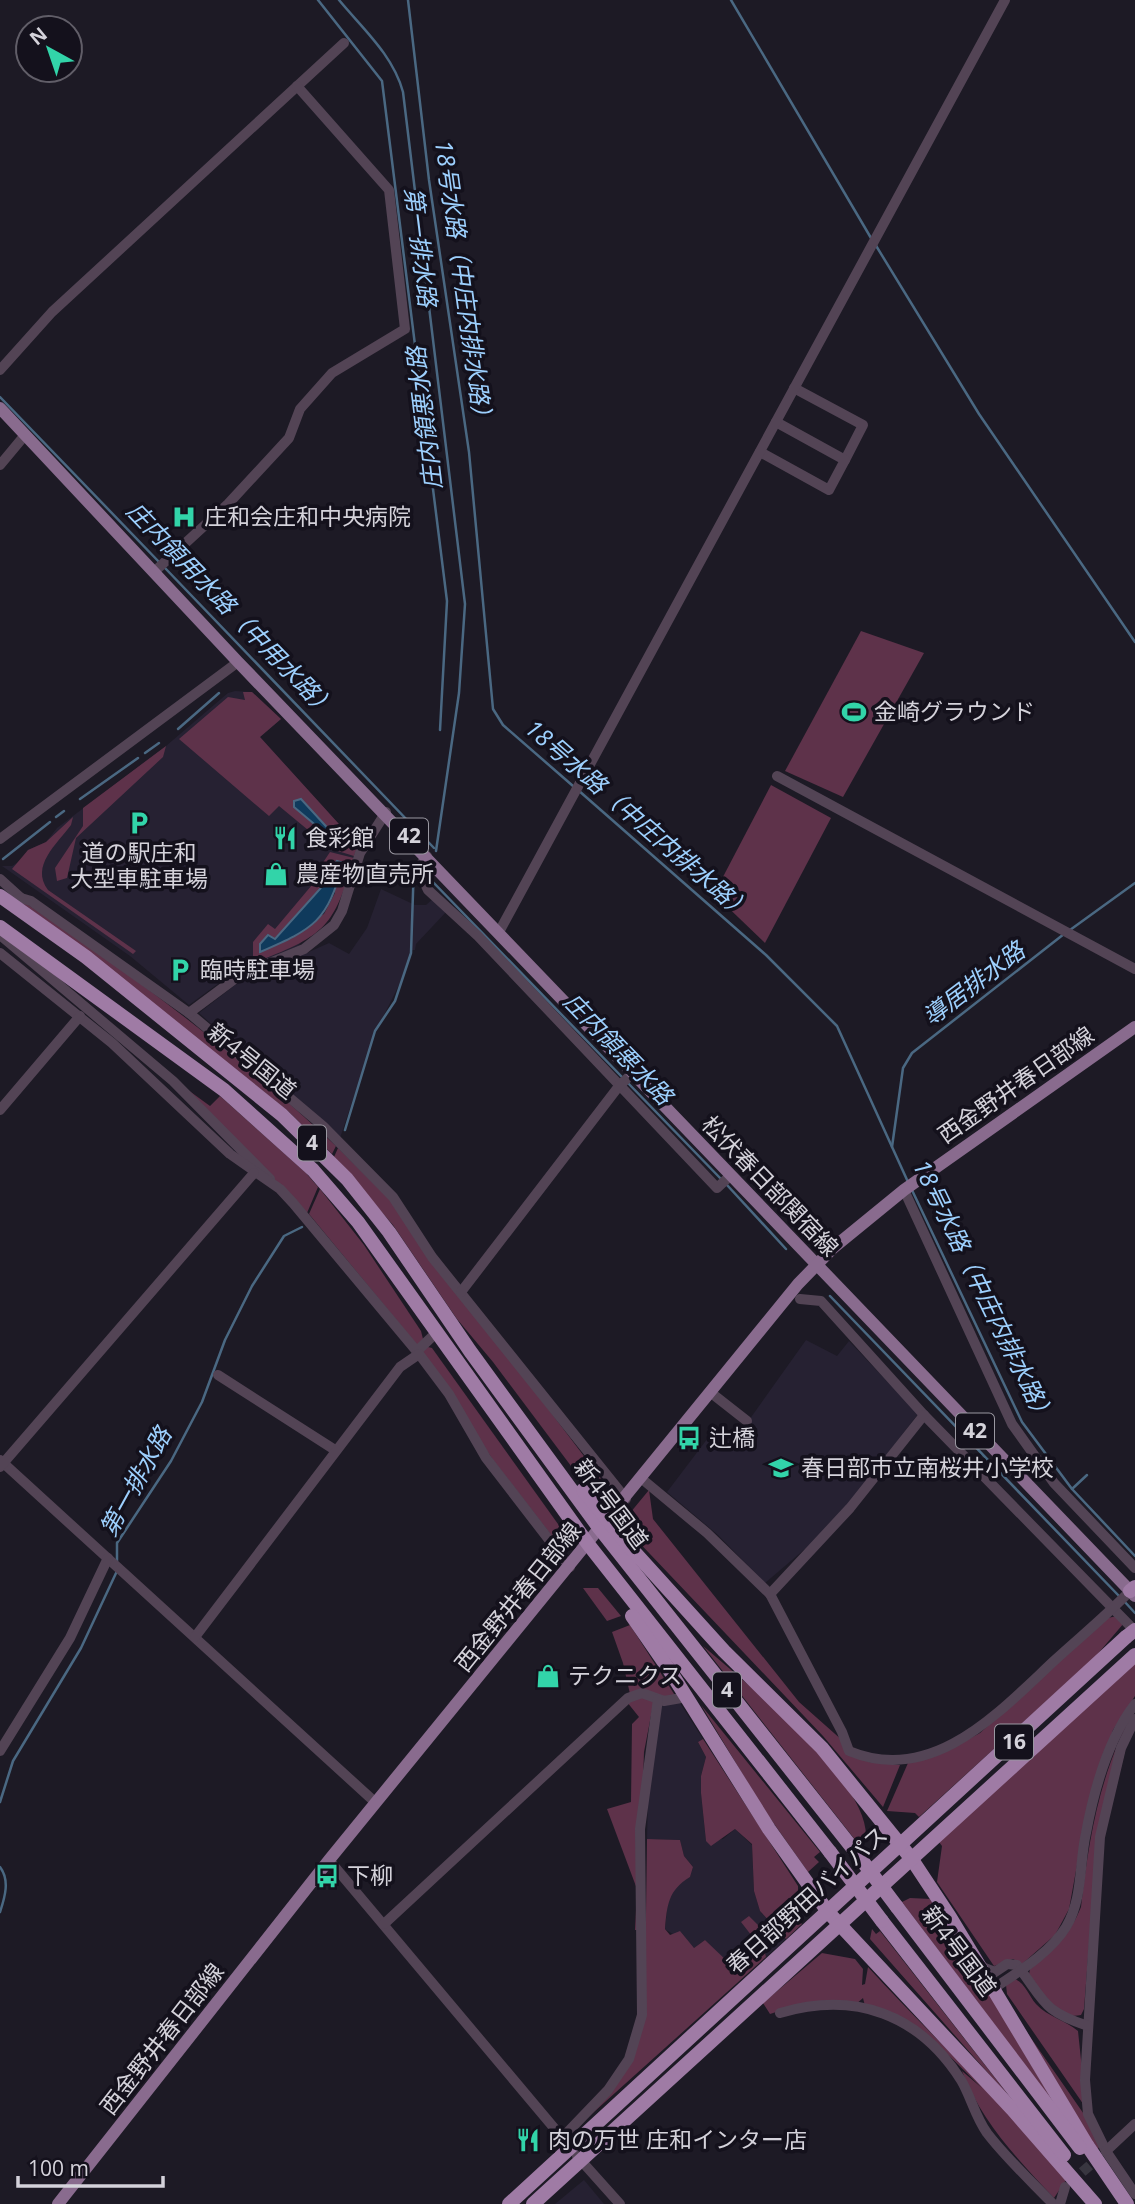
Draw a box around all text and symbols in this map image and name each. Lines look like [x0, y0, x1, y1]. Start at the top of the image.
north arrow [14, 14, 84, 84]
text: N [24, 21, 52, 51]
water label: 18号水路（中庄内排水路） [428, 138, 501, 430]
water label: 第一排水路 [398, 185, 445, 310]
water label: 庄内領悪水路 [398, 343, 449, 492]
water label: 庄内領用水路（中用水路） [120, 494, 344, 724]
place label: 庄和会庄和中央病院 [204, 500, 411, 532]
hospital icon: 庄和会庄和中央病院 [170, 503, 198, 531]
place label: 金崎グラウンド [874, 695, 1035, 727]
sports icon: 金崎グラウンド [840, 698, 868, 726]
water label: 18号水路（中庄内排水路） [519, 711, 759, 927]
parking icon: 道の駅庄和 大型車駐車場 [125, 809, 153, 837]
road number: 42 [390, 818, 428, 854]
place label: 食彩館 [305, 821, 374, 853]
restaurant icon: 食彩館 [271, 824, 299, 852]
place label: 道の駅庄和 大型車駐車場 [70, 836, 208, 894]
place label: 農産物直売所 [296, 857, 434, 889]
shop icon: 農産物直売所 [262, 860, 290, 888]
water label: 導居排水路 [915, 932, 1033, 1032]
place label: 臨時駐車場 [200, 953, 315, 985]
parking icon: 臨時駐車場 [166, 956, 194, 984]
water label: 庄内領悪水路 [557, 985, 682, 1113]
street label: 新4号国道 [202, 1015, 304, 1106]
street label: 西金野井春日部線 [931, 1018, 1100, 1150]
street label: 松伏春日部関宿線 [695, 1108, 846, 1263]
road number: 4 [298, 1126, 326, 1160]
water label: 18号水路（中庄内排水路） [906, 1154, 1063, 1429]
road number: 42 [956, 1414, 994, 1448]
water label: 第一排水路 [91, 1419, 179, 1542]
place label: 辻橋 [709, 1421, 755, 1453]
bus stop icon: 辻橋 [675, 1424, 703, 1452]
place label: 春日部市立南桜井小学校 [801, 1451, 1054, 1483]
street label: 新4号国道 [567, 1452, 656, 1555]
school or university icon: 春日部市立南桜井小学校 [767, 1454, 795, 1482]
street label: 西金野井春日部線 [447, 1515, 588, 1678]
place label: テクニクス [568, 1659, 682, 1691]
shop icon: テクニクス [534, 1662, 562, 1690]
road number: 4 [713, 1672, 741, 1708]
road number: 16 [995, 1724, 1033, 1760]
street label: 春日部野田バイパス [719, 1818, 894, 1980]
place label: 下柳 [347, 1859, 393, 1891]
bus stop icon: 下柳 [313, 1862, 341, 1890]
street label: 新4号国道 [915, 1899, 1004, 2002]
street label: 西金野井春日部線 [92, 1956, 230, 2121]
place label: 肉の万世 庄和インター店 [548, 2123, 807, 2155]
restaurant icon: 肉の万世 庄和インター店 [514, 2126, 542, 2154]
scale bar [18, 2144, 163, 2188]
text: 100 m [28, 2154, 89, 2182]

